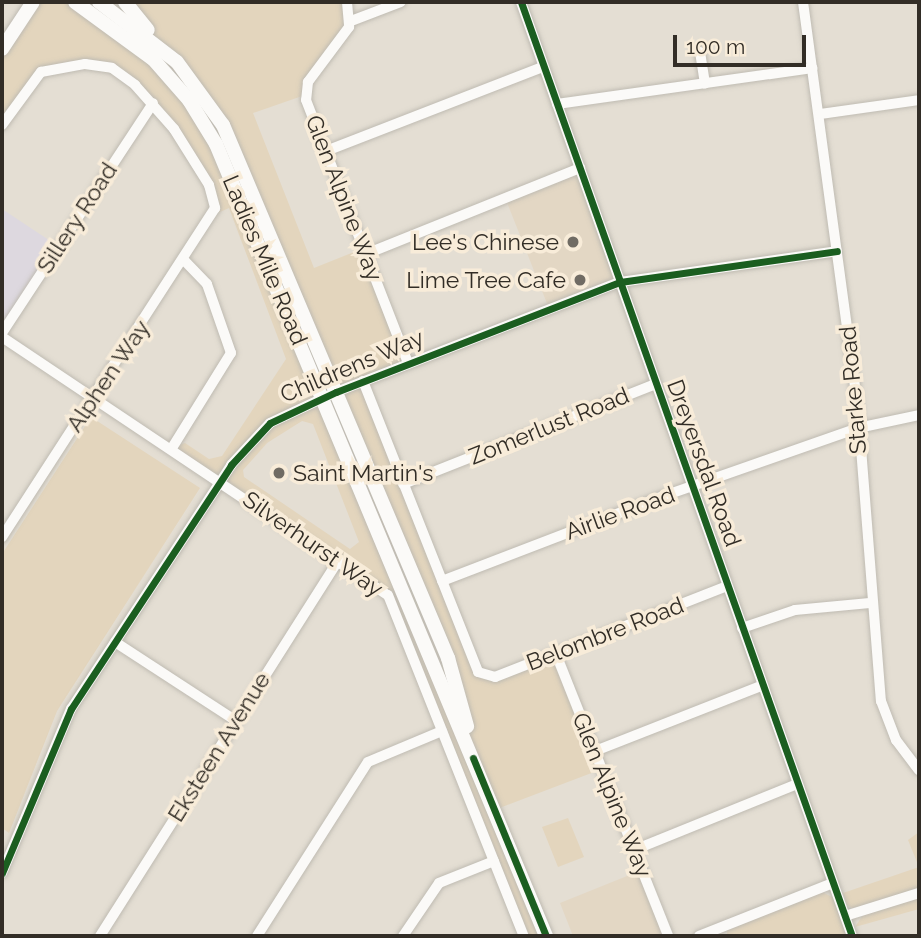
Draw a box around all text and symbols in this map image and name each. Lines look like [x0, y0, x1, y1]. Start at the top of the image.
scale bar [676, 21, 809, 65]
text: 100 m [686, 34, 745, 59]
street label: Glen Alpine Way [299, 111, 389, 285]
street label: Sillery Road [31, 157, 123, 279]
street label: Ladies Mile Road [217, 171, 313, 349]
place label: Lee's Chinese [412, 228, 559, 256]
marker: Lee's Chinese [565, 234, 581, 250]
place label: Lime Tree Cafe [406, 266, 566, 294]
marker: Lime Tree Cafe [572, 272, 588, 288]
street label: Alphen Way [60, 315, 156, 437]
street label: Childrens Way [276, 323, 428, 409]
street label: Starke Road [834, 325, 872, 455]
street label: Dreyersdal Road [661, 376, 747, 550]
street label: Zomerlust Road [465, 381, 633, 471]
place label: Saint Martin's [293, 459, 433, 487]
marker: Saint Martin's [271, 465, 287, 481]
street label: Airlie Road [562, 480, 678, 546]
street label: Silverhurst Way [237, 485, 389, 603]
street label: Belombre Road [522, 591, 688, 677]
street label: Eksteen Avenue [162, 667, 276, 827]
street label: Glen Alpine Way [566, 708, 658, 882]

